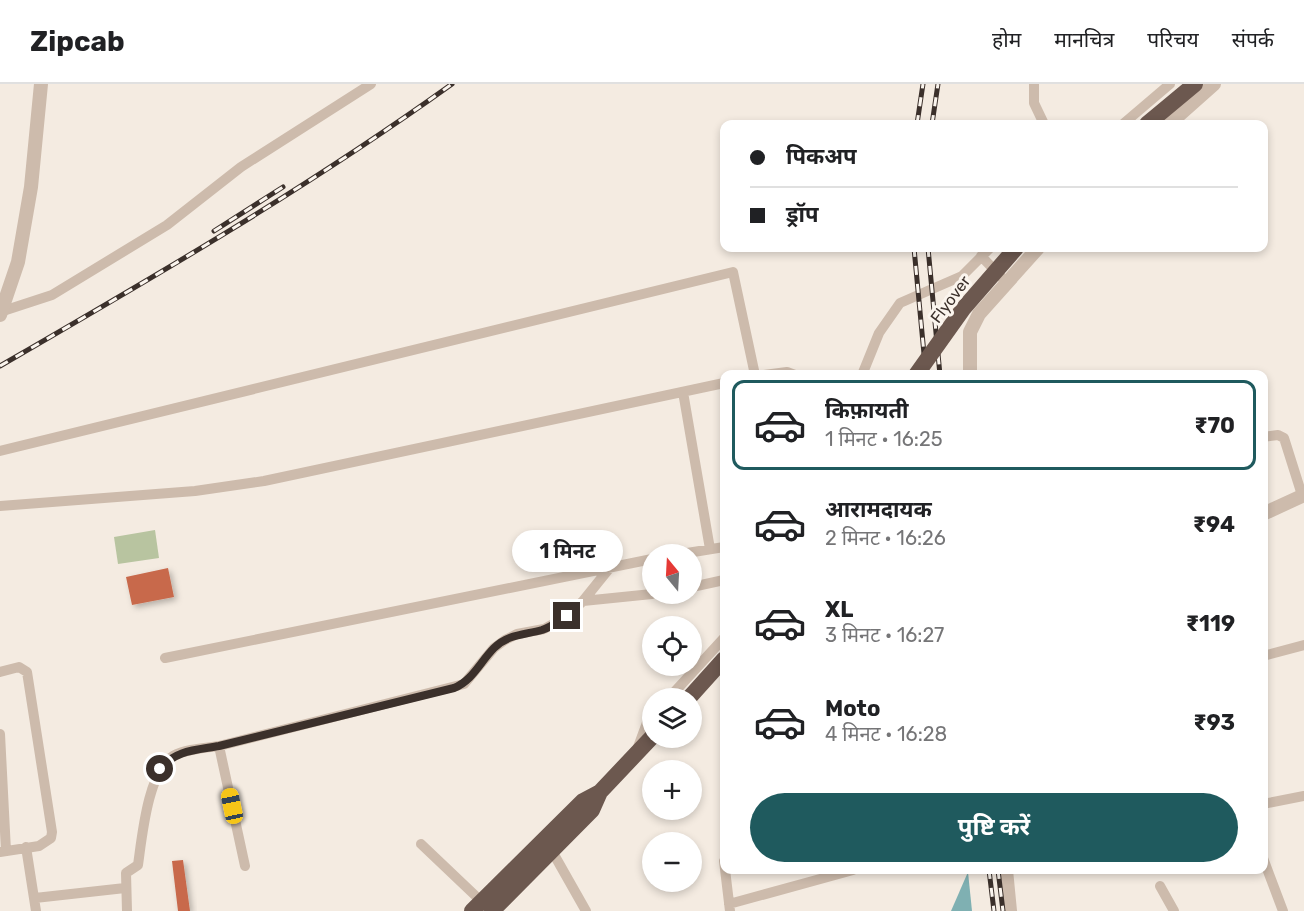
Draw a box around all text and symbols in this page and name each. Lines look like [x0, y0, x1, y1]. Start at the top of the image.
text: Zipcab [30, 25, 125, 58]
text: होम [992, 27, 1021, 52]
text: मानचित्र [1054, 27, 1114, 52]
text: परिचय [1147, 27, 1199, 52]
text: संपर्क [1232, 27, 1274, 52]
text: पिकअप [786, 143, 857, 170]
text: ड्रॉप [786, 201, 819, 228]
street label: Flyover [926, 272, 974, 327]
text: किफ़ायती [825, 397, 909, 424]
icon: car [753, 398, 807, 452]
text: ₹70 [1194, 412, 1235, 439]
text: 1 मिनट · 16:25 [825, 427, 943, 451]
text: आरामदायक [825, 496, 932, 523]
icon: car [753, 497, 807, 551]
text: ₹94 [1193, 511, 1235, 538]
text: 2 मिनट · 16:26 [825, 526, 946, 550]
callout: 1 मिनट [512, 529, 622, 571]
text: 1 मिनट [539, 539, 596, 563]
north arrow [642, 544, 702, 604]
map controls [642, 544, 702, 892]
icon: car [753, 596, 807, 650]
text: XL [825, 596, 853, 623]
route end [553, 602, 580, 629]
text: ₹119 [1186, 610, 1235, 637]
button: locate [642, 616, 702, 676]
text: 3 मिनट · 16:27 [825, 623, 944, 647]
button: layers [642, 688, 702, 748]
icon: car [753, 695, 807, 749]
text: Moto [825, 695, 880, 722]
text: ₹93 [1193, 709, 1235, 736]
text: 4 मिनट · 16:28 [825, 722, 947, 746]
route start [146, 755, 173, 782]
button: + [642, 760, 702, 820]
car [219, 787, 245, 825]
button: पुष्टि करें [750, 793, 1238, 862]
button: − [642, 832, 702, 892]

